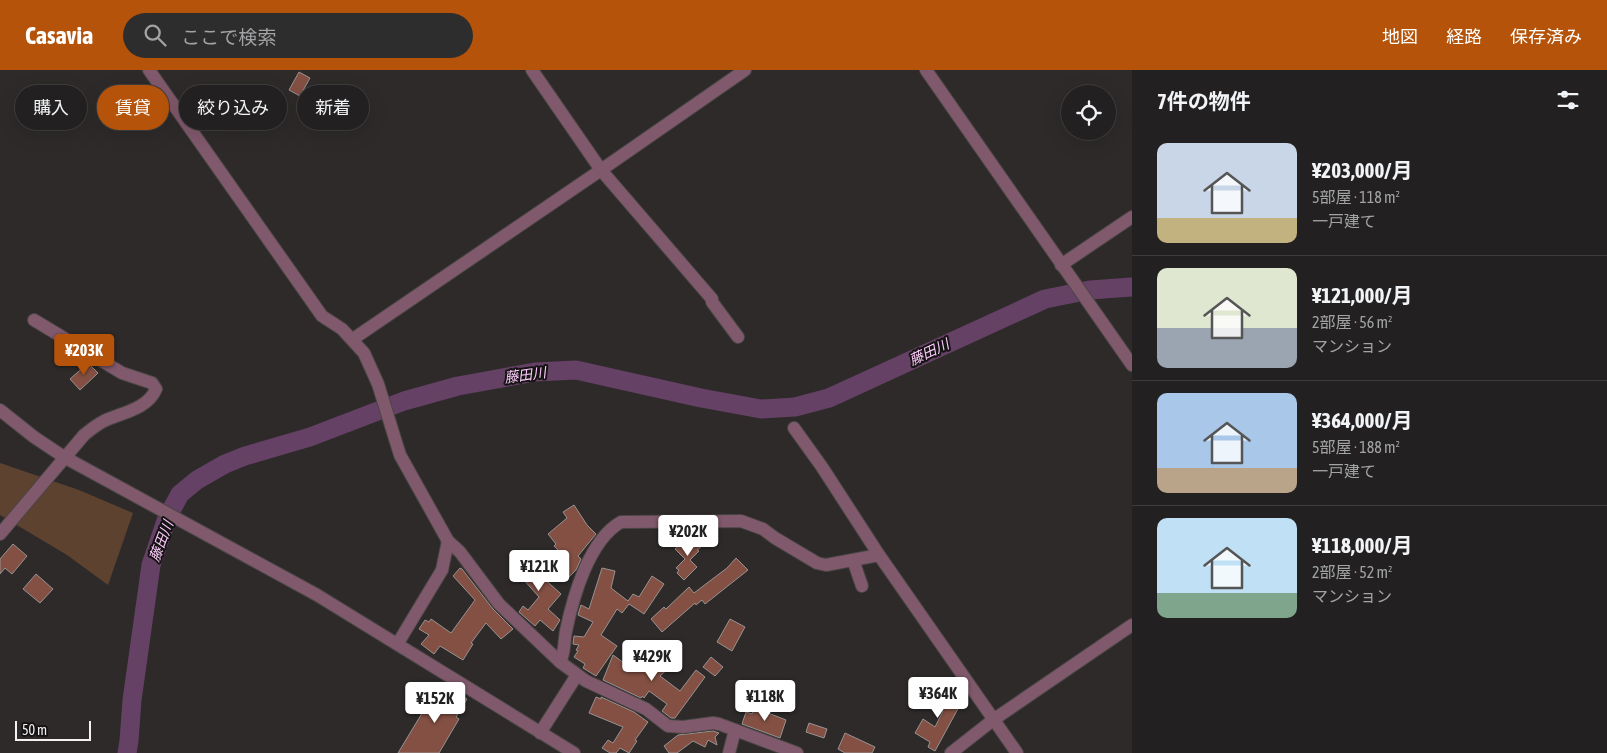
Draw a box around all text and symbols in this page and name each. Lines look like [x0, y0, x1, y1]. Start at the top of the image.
search box [123, 13, 473, 58]
icon: search [141, 21, 169, 49]
text: Casavia [25, 22, 93, 49]
text: ここで検索 [181, 26, 276, 48]
text: 地図 [1382, 26, 1418, 47]
text: 経路 [1446, 26, 1482, 47]
text: 保存済み [1510, 26, 1582, 47]
chip: 購入 [15, 85, 87, 130]
chip: 賃貸 [97, 85, 169, 130]
chip: 絞り込み [179, 85, 287, 130]
chip: 新着 [297, 85, 369, 130]
map controls [1061, 85, 1116, 140]
button: locate [1061, 85, 1116, 140]
icon: filters [1554, 86, 1582, 114]
text: 7件の物件 [1157, 89, 1251, 113]
text: ¥203,000/月 [1312, 158, 1412, 182]
icon: home [1197, 163, 1257, 223]
text: 5部屋 · 118 m² [1312, 188, 1400, 206]
text: 一戸建て [1312, 212, 1376, 230]
text: ¥121,000/月 [1312, 283, 1412, 307]
icon: home [1197, 288, 1257, 348]
text: 2部屋 · 56 m² [1312, 313, 1393, 331]
pin: ¥203K [49, 334, 119, 376]
water label: 藤田川 [907, 335, 953, 368]
text: マンション [1312, 337, 1392, 355]
text: ¥203K [65, 341, 103, 359]
water label: 藤田川 [503, 364, 549, 386]
text: ¥364,000/月 [1312, 408, 1412, 432]
icon: home [1197, 413, 1257, 473]
text: 5部屋 · 188 m² [1312, 438, 1400, 456]
text: 一戸建て [1312, 462, 1376, 480]
pin: ¥202K [653, 514, 723, 557]
water label: 藤田川 [146, 517, 177, 563]
text: ¥202K [669, 522, 707, 540]
text: ¥118,000/月 [1312, 533, 1412, 557]
icon: home [1197, 538, 1257, 598]
pin: ¥121K [504, 550, 574, 592]
text: ¥121K [520, 557, 558, 575]
text: 2部屋 · 52 m² [1312, 563, 1393, 581]
text: マンション [1312, 587, 1392, 605]
pin: ¥429K [617, 640, 687, 682]
text: ¥429K [633, 647, 671, 665]
pin: ¥364K [903, 676, 973, 719]
pin: ¥118K [730, 680, 800, 722]
pin: ¥152K [400, 682, 470, 724]
text: ¥364K [919, 684, 957, 702]
text: ¥118K [746, 687, 784, 705]
text: ¥152K [416, 689, 454, 707]
scale bar [15, 718, 91, 741]
text: 50 m [22, 722, 47, 738]

